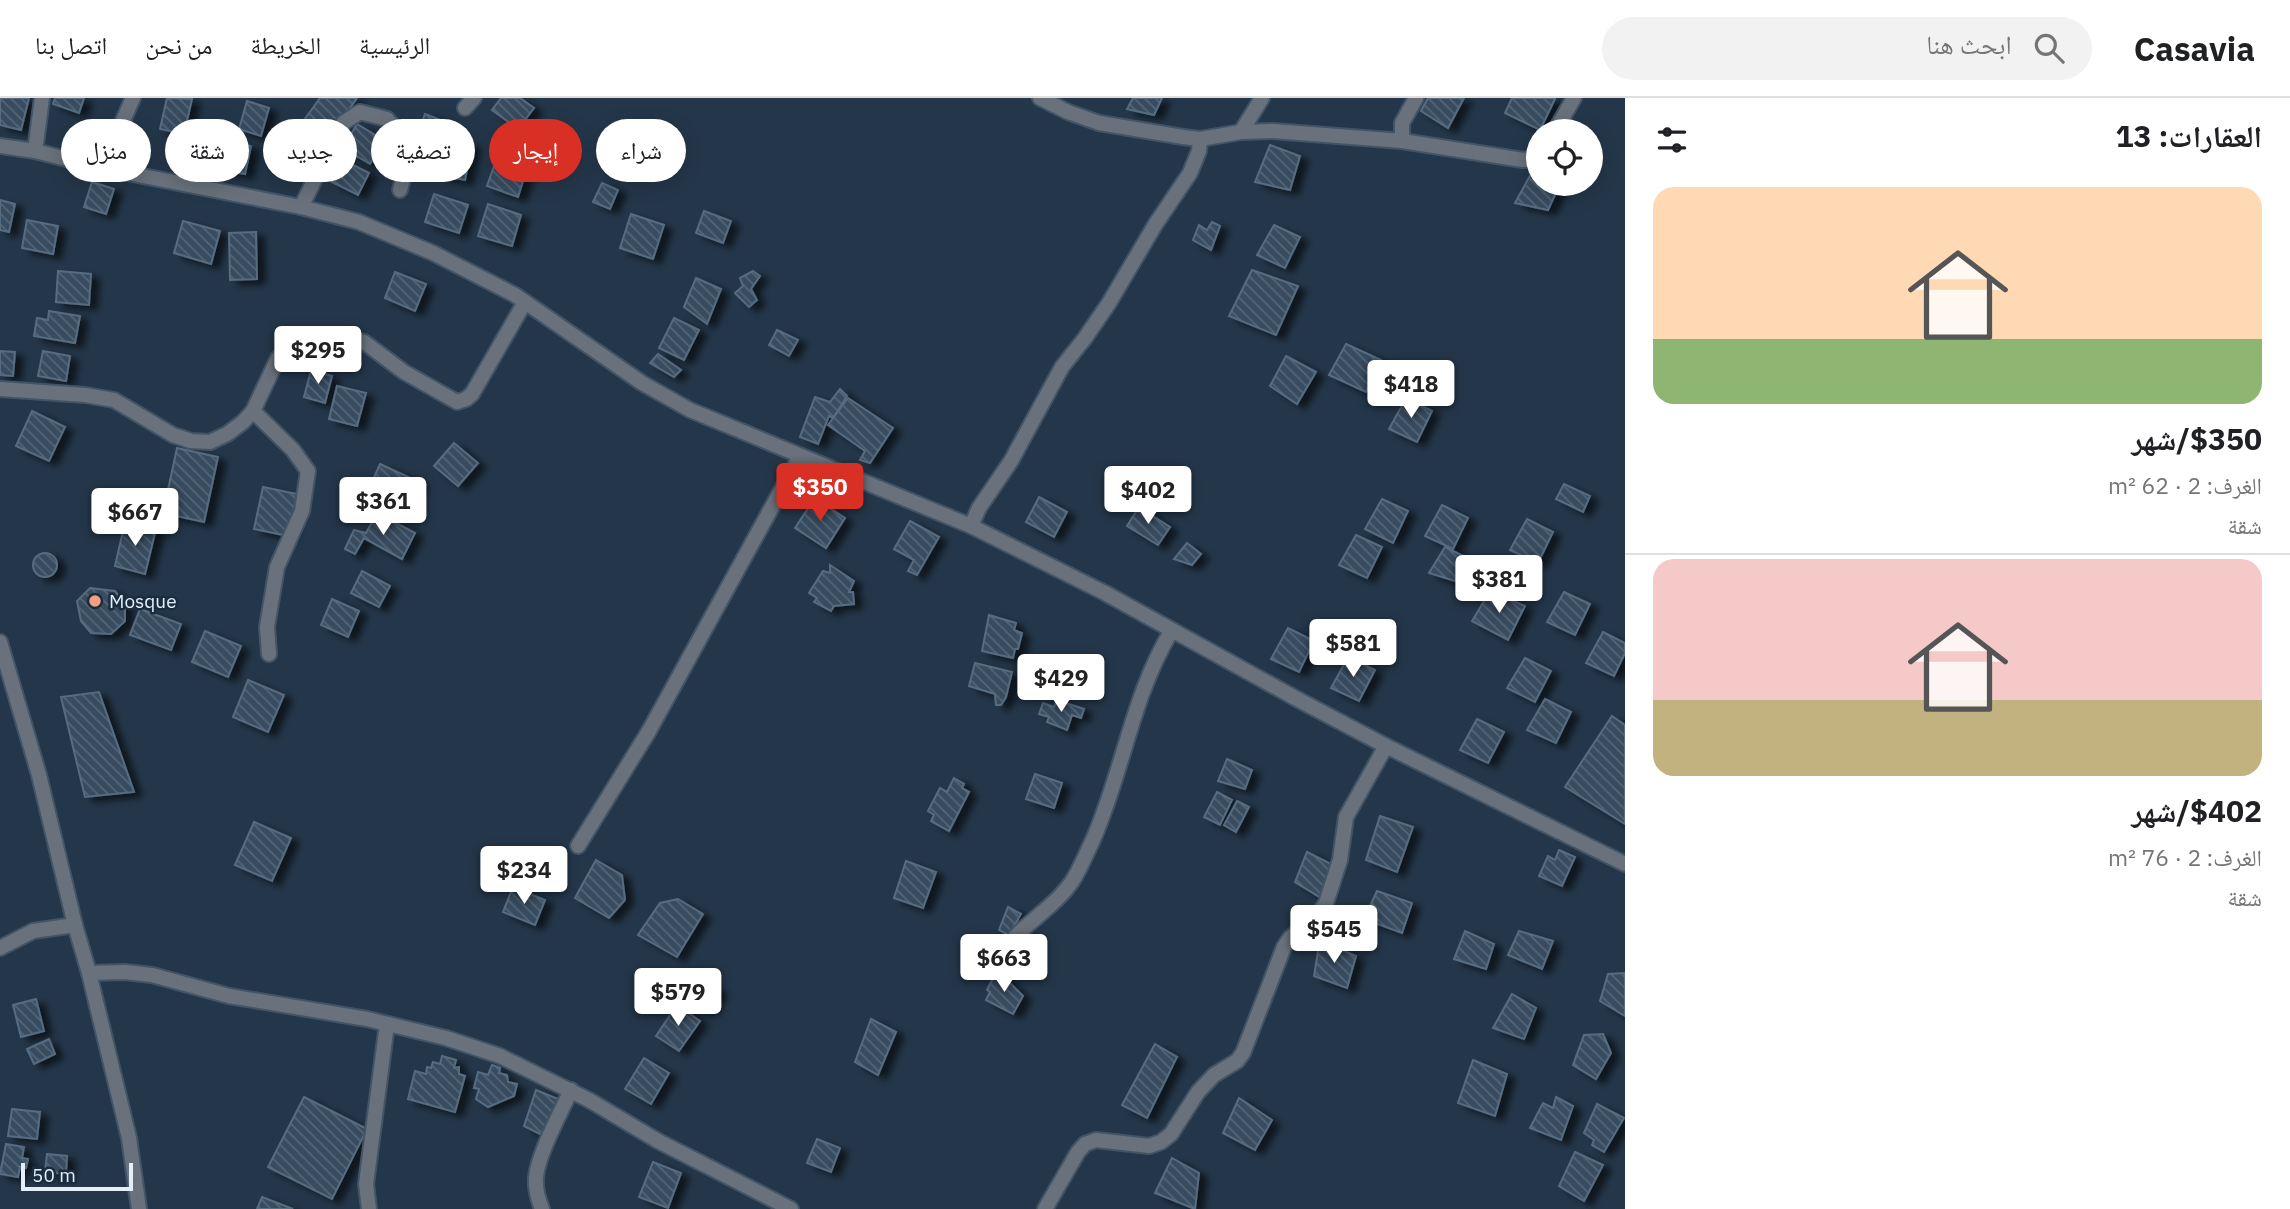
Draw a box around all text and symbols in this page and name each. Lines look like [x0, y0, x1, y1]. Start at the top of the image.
search box [1602, 17, 2092, 80]
text: ابحث هنا [1926, 27, 2012, 61]
text: Casavia [2134, 27, 2255, 70]
text: اتصل بنا [35, 29, 107, 61]
text: من نحن [145, 29, 212, 61]
text: الخريطة [250, 29, 321, 61]
text: الرئيسية [359, 29, 430, 61]
icon: search [2030, 29, 2068, 67]
text: العقارات: 13 [2116, 116, 2262, 155]
chip: منزل [61, 119, 151, 182]
chip: شقة [165, 119, 249, 182]
chip: جديد [263, 119, 357, 182]
chip: تصفية [371, 119, 475, 182]
chip: إيجار [489, 119, 582, 182]
chip: شراء [596, 119, 686, 182]
map controls [1526, 119, 1603, 196]
button: locate [1526, 119, 1603, 196]
icon: filters [1653, 121, 1691, 159]
icon: home [1895, 232, 2021, 358]
pin: $295 [277, 327, 359, 386]
text: $295 [290, 334, 346, 364]
pin: $418 [1370, 360, 1452, 420]
text: $418 [1383, 368, 1439, 398]
text: $350/شهر [2131, 419, 2262, 458]
pin: $350 [779, 464, 861, 523]
pin: $402 [1107, 466, 1189, 526]
text: الغرف: 2 · 62 m² [2108, 470, 2262, 500]
text: $350 [792, 471, 848, 501]
text: $402 [1120, 474, 1176, 504]
pin: $361 [342, 478, 424, 537]
text: $361 [355, 485, 411, 515]
pin: $667 [94, 489, 176, 548]
text: $667 [107, 496, 163, 526]
text: شقة [2228, 510, 2262, 540]
pin: $381 [1458, 556, 1540, 615]
text: $381 [1471, 563, 1527, 593]
place label: Mosque [109, 589, 177, 613]
marker: Mosque [87, 593, 103, 609]
icon: home [1895, 604, 2021, 730]
pin: $581 [1312, 620, 1394, 679]
text: $581 [1325, 627, 1381, 657]
pin: $429 [1020, 654, 1102, 714]
text: $429 [1033, 662, 1089, 692]
text: $402/شهر [2131, 791, 2262, 830]
text: الغرف: 2 · 76 m² [2108, 842, 2262, 872]
pin: $234 [483, 846, 565, 906]
text: $234 [496, 854, 552, 884]
text: شقة [2228, 882, 2262, 912]
pin: $545 [1293, 906, 1375, 965]
text: $545 [1306, 913, 1362, 943]
pin: $663 [963, 934, 1045, 994]
text: $663 [976, 942, 1032, 972]
pin: $579 [637, 968, 719, 1028]
text: $579 [650, 976, 706, 1006]
scale bar [21, 1160, 133, 1192]
text: 50 m [32, 1163, 76, 1187]

